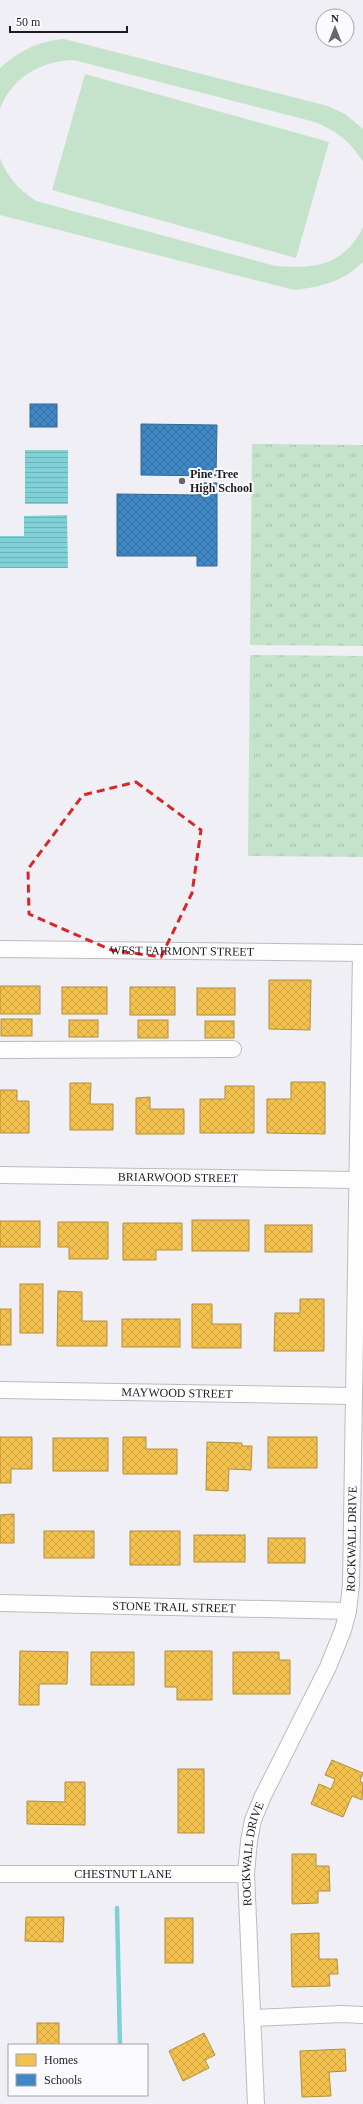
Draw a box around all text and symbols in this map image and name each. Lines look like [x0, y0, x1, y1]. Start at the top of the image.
scale bar [10, 8, 127, 34]
north arrow [315, 8, 355, 48]
text: N [331, 12, 339, 24]
text: 50 m [16, 15, 41, 29]
place label: Pine Tree High School [190, 467, 253, 495]
marker: Pine Tree High School [177, 476, 187, 486]
street label: WEST FAIRMONT STREET [110, 943, 255, 959]
street label: BRIARWOOD STREET [118, 1170, 239, 1185]
street label: MAYWOOD STREET [121, 1385, 233, 1401]
street label: ROCKWALL DRIVE [343, 1486, 360, 1593]
street label: STONE TRAIL STREET [112, 1599, 236, 1615]
street label: ROCKWALL DRIVE [239, 1800, 267, 1906]
street label: CHESTNUT LANE [74, 1867, 172, 1881]
legend [8, 2044, 148, 2096]
text: Homes [44, 2053, 78, 2067]
text: Schools [44, 2073, 82, 2087]

